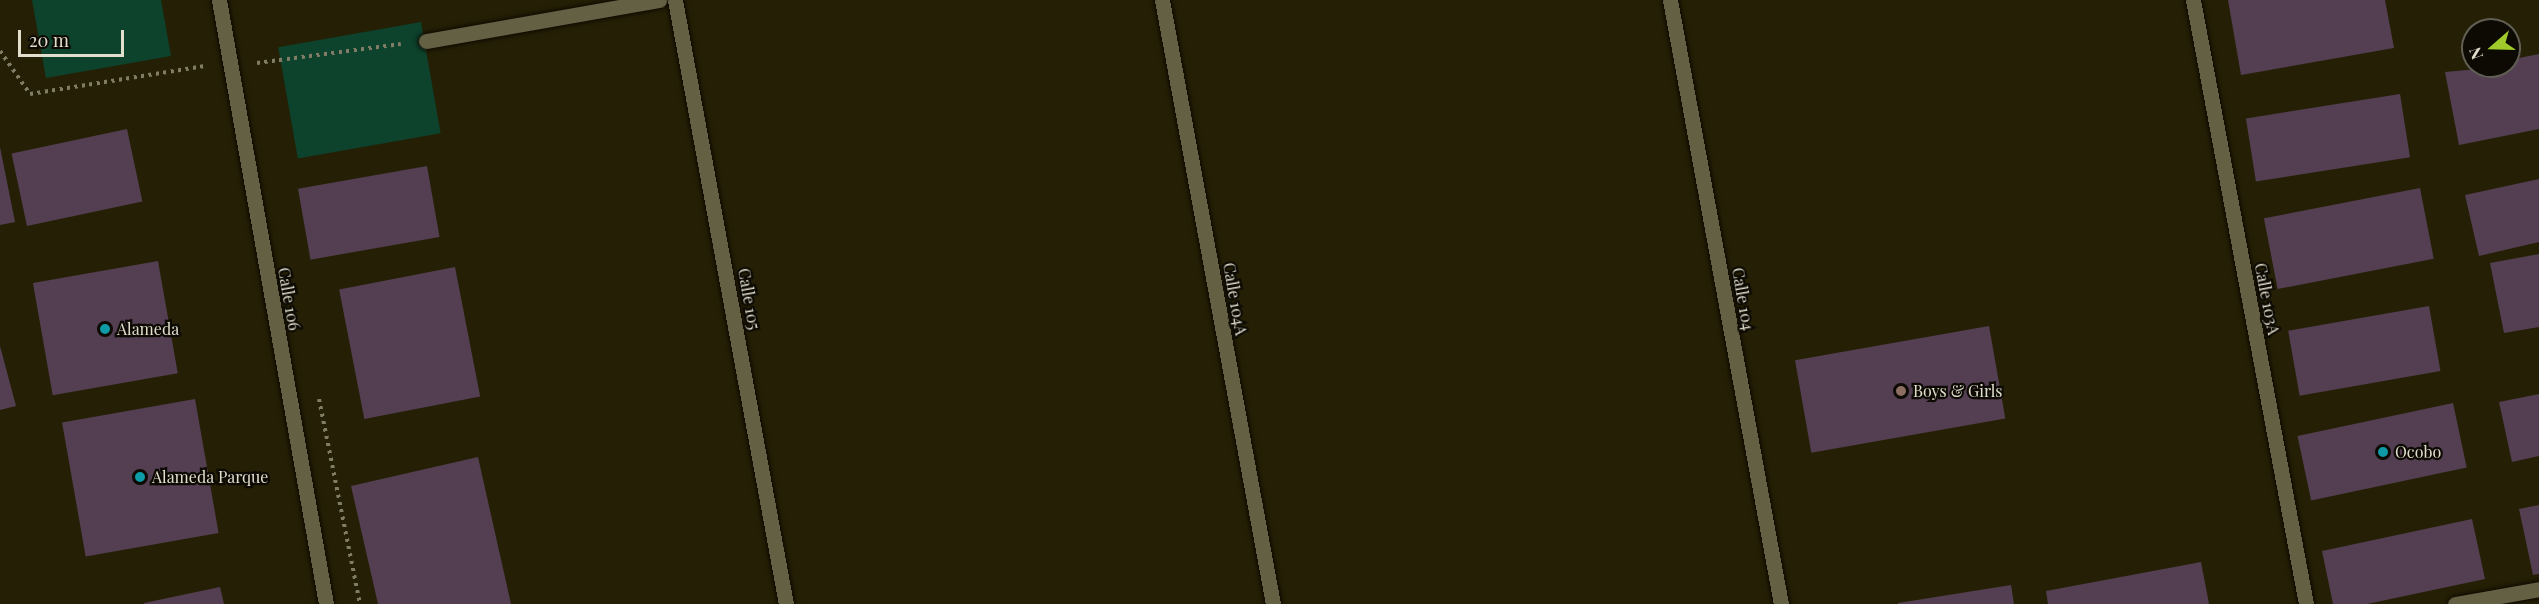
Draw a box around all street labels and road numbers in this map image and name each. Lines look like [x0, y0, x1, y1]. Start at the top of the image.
street label: Calle 104A [1219, 261, 1251, 337]
street label: Calle 103A [2251, 261, 2283, 337]
street label: Calle 106 [274, 266, 304, 332]
street label: Calle 104 [1728, 266, 1758, 332]
street label: Calle 105 [734, 267, 764, 331]

